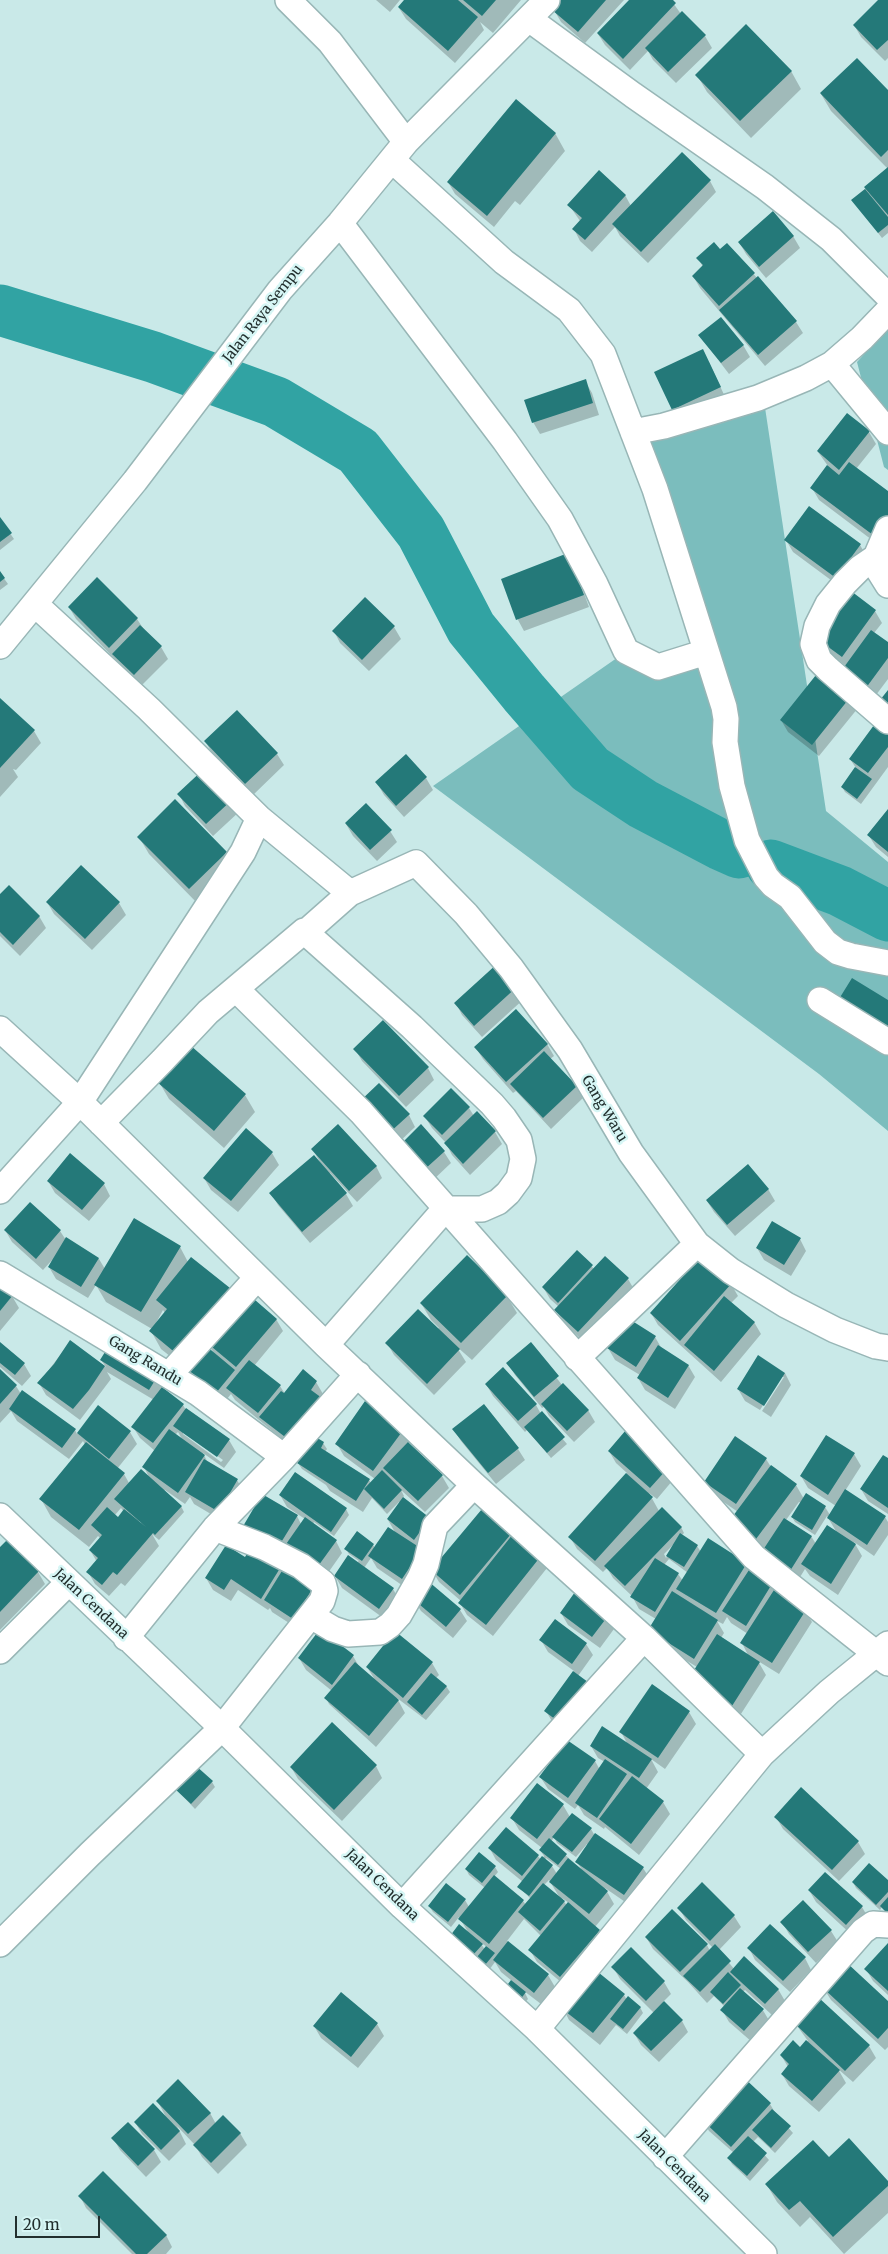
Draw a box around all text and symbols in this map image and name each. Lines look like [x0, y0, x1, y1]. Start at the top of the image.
street label: Jalan Raya Sempu [220, 262, 306, 366]
street label: Gang Waru [578, 1073, 630, 1145]
street label: Gang Randu [105, 1333, 185, 1389]
street label: Jalan Cendana [50, 1565, 132, 1643]
street label: Jalan Cendana [342, 1846, 422, 1924]
street label: Jalan Cendana [634, 2126, 714, 2206]
scale bar [18, 2206, 102, 2238]
text: 20 m [23, 2215, 60, 2234]

